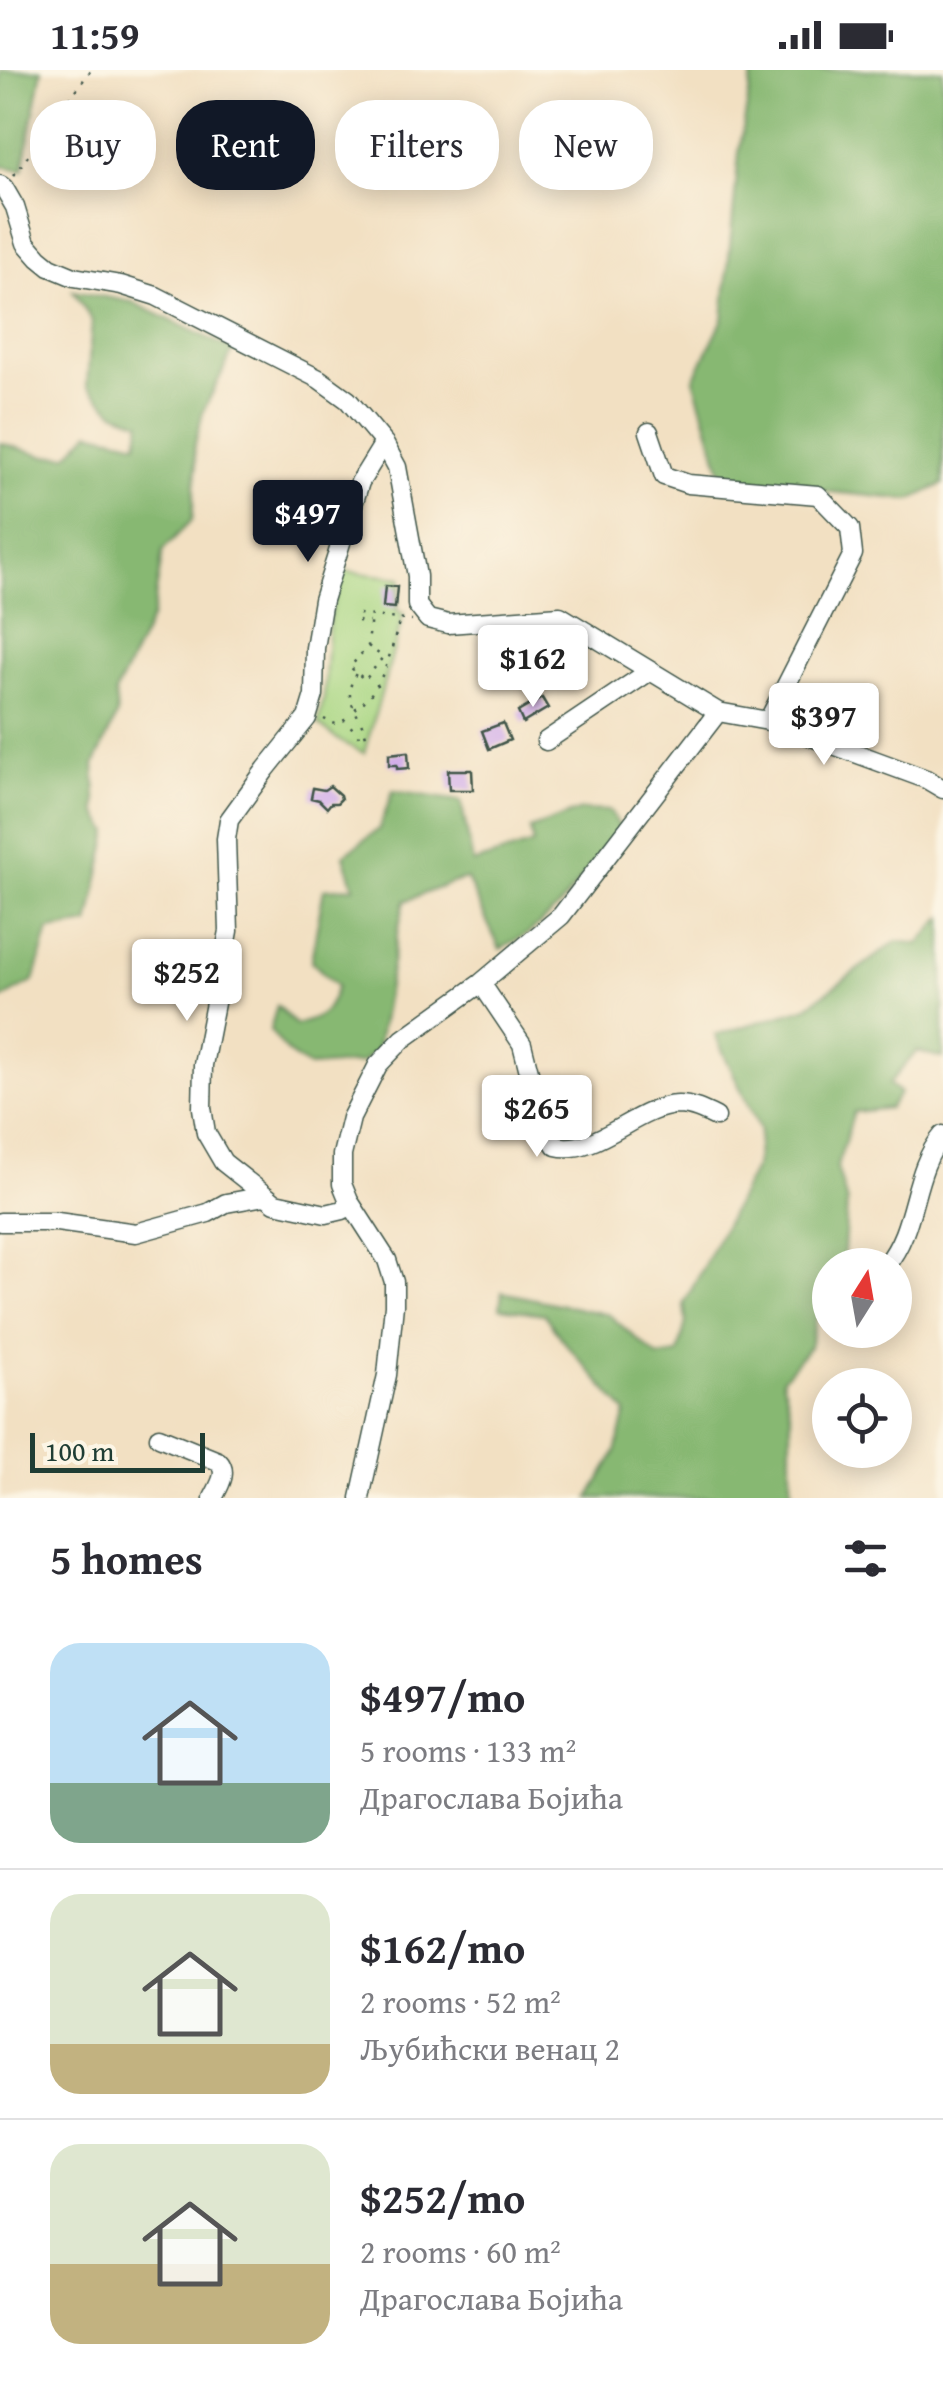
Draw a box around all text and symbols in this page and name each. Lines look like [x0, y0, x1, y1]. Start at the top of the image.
text: 11:59 [50, 7, 140, 63]
chip: Buy [30, 100, 156, 190]
chip: Rent [176, 100, 315, 190]
chip: Filters [335, 100, 499, 190]
chip: New [519, 100, 653, 190]
pin: $497 [249, 480, 367, 565]
text: $497 [275, 489, 341, 536]
pin: $162 [474, 625, 592, 710]
text: $162 [500, 634, 566, 681]
pin: $397 [765, 683, 883, 768]
text: $397 [791, 692, 857, 739]
pin: $252 [128, 939, 246, 1024]
text: $252 [154, 948, 220, 995]
pin: $265 [478, 1075, 596, 1160]
text: $265 [504, 1084, 570, 1131]
north arrow [812, 1248, 912, 1348]
map controls [812, 1248, 912, 1468]
button: locate [812, 1368, 912, 1468]
scale bar [30, 1428, 205, 1472]
text: 100 m [45, 1430, 114, 1471]
text: 5 homes [50, 1528, 203, 1589]
icon: filters [838, 1531, 893, 1586]
text: $497/mo [360, 1666, 525, 1727]
icon: home [130, 1683, 250, 1803]
text: 5 rooms · 133 m² [360, 1727, 576, 1774]
text: Драгослава Бојића [360, 1774, 623, 1821]
text: $162/mo [360, 1917, 525, 1978]
icon: home [130, 1934, 250, 2054]
text: 2 rooms · 52 m² [360, 1978, 561, 2025]
text: Љубићски венац 2 [360, 2025, 620, 2072]
text: $252/mo [360, 2167, 525, 2228]
icon: home [130, 2184, 250, 2304]
text: 2 rooms · 60 m² [360, 2228, 561, 2275]
text: Драгослава Бојића [360, 2275, 623, 2322]

